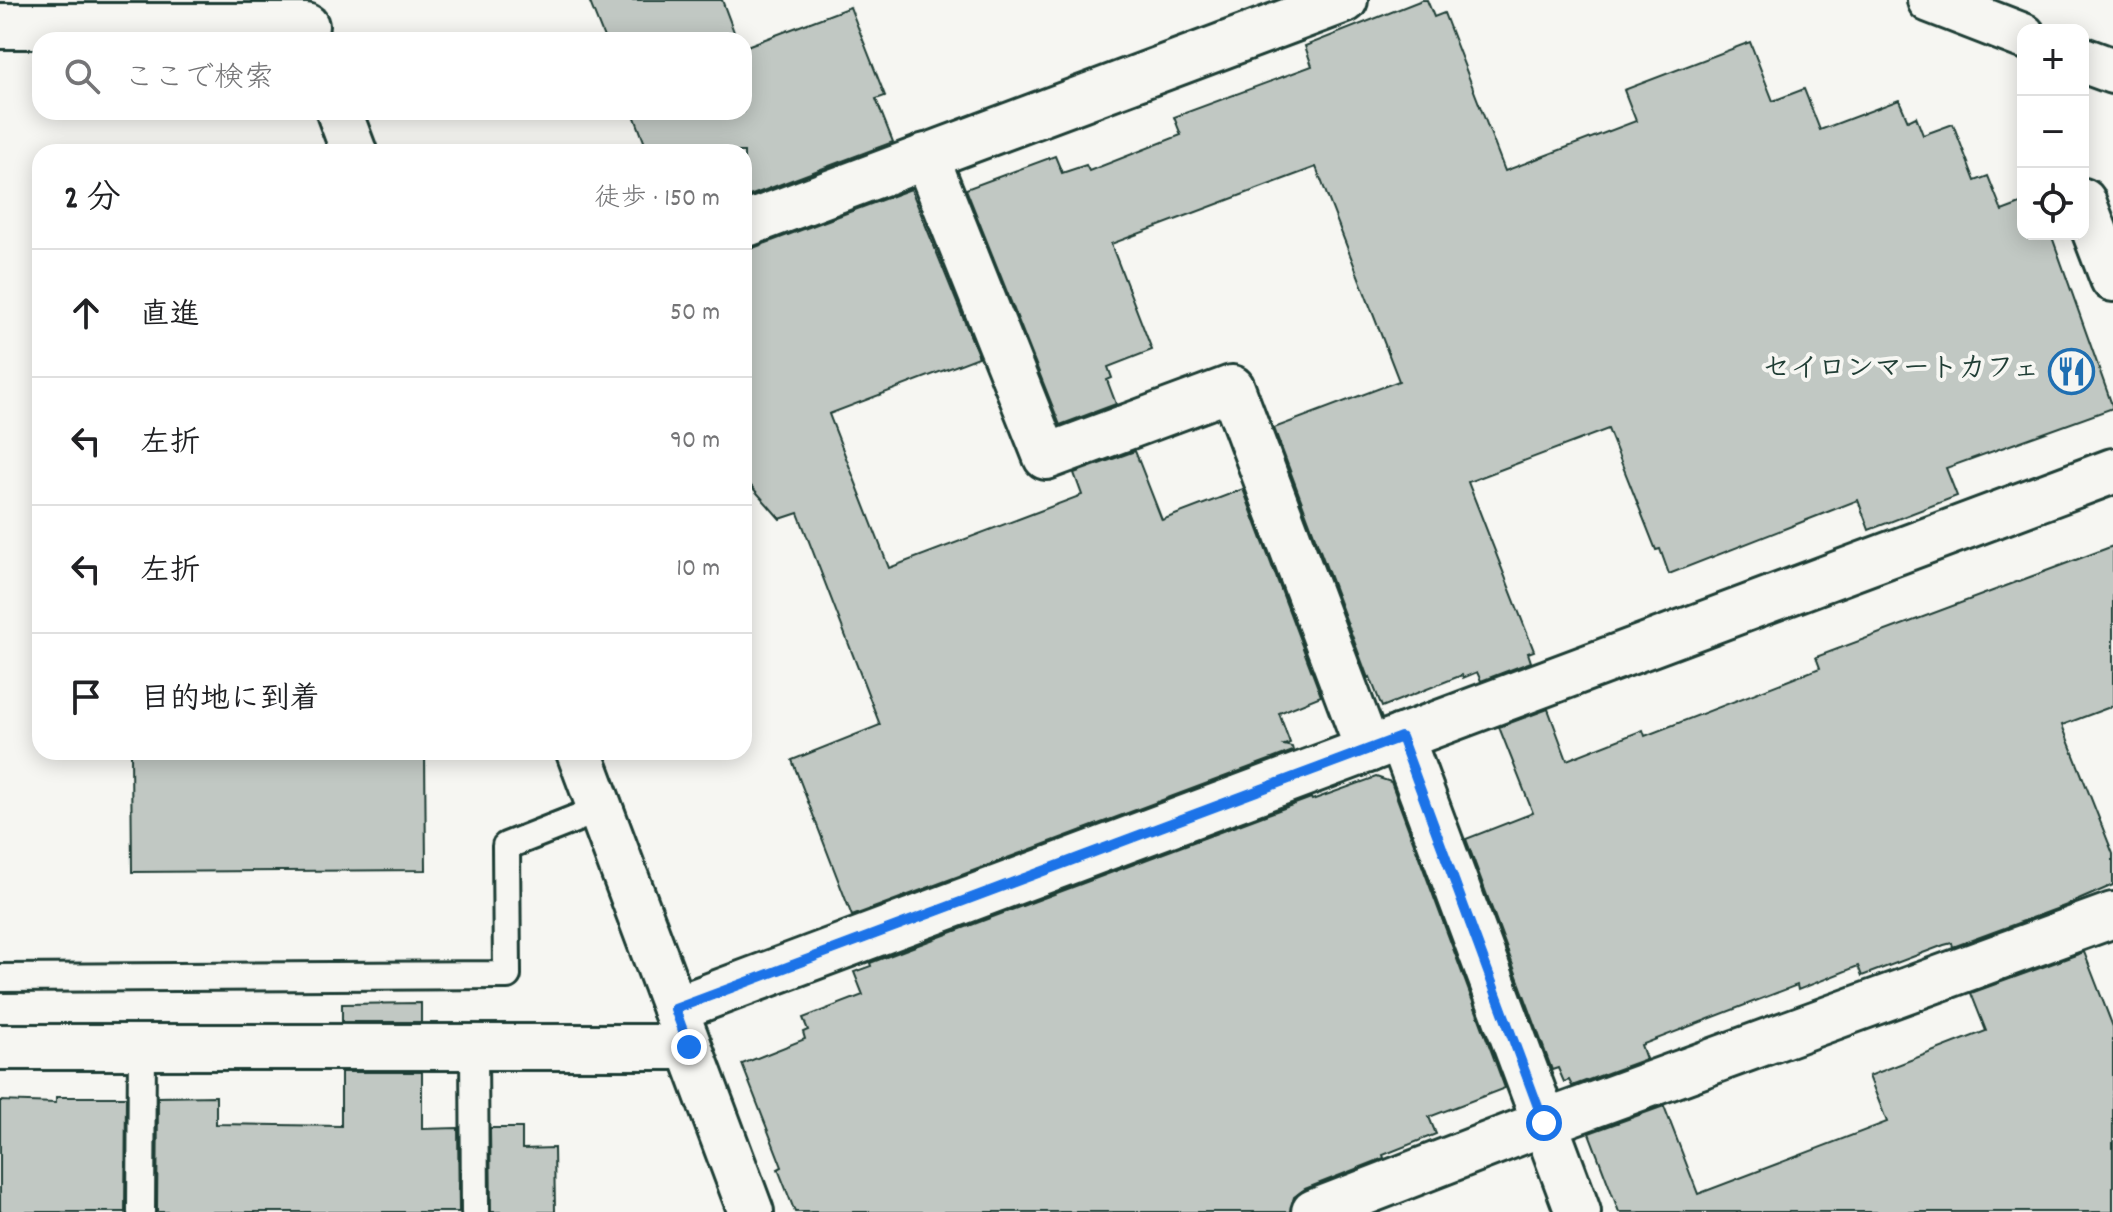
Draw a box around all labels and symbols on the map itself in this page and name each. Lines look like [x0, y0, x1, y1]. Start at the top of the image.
restaurant icon: セイロンマートカフェ [2047, 347, 2095, 395]
place label: セイロンマートカフェ [1762, 351, 2040, 391]
route end [671, 1029, 707, 1065]
route start [1526, 1105, 1562, 1141]

